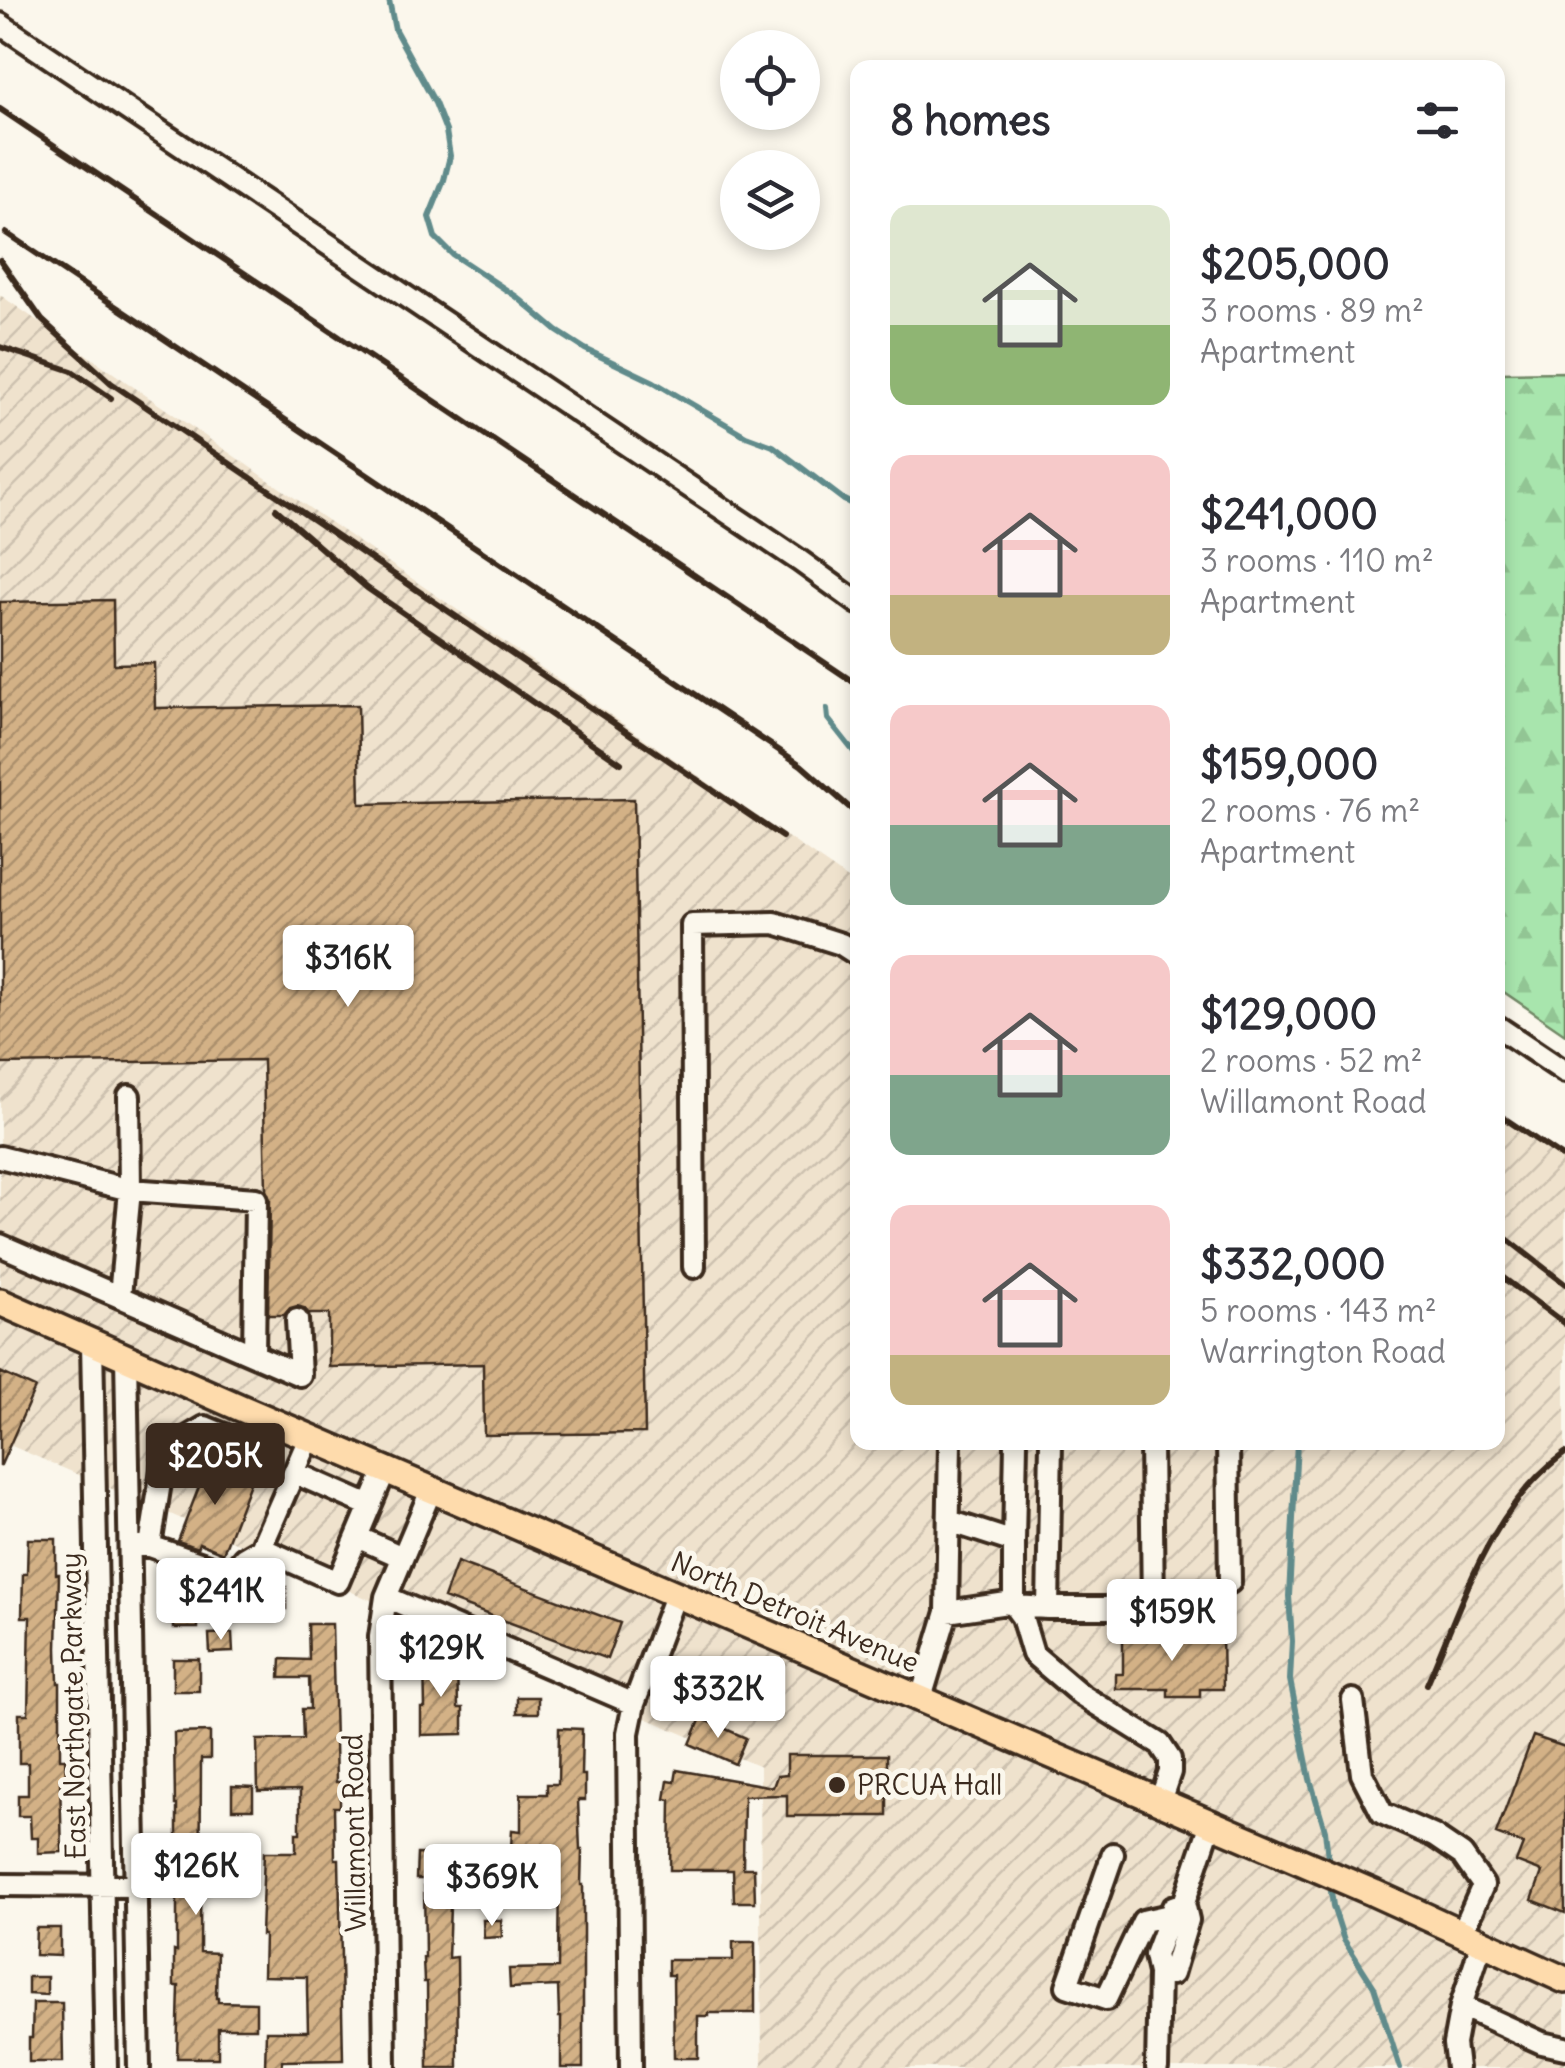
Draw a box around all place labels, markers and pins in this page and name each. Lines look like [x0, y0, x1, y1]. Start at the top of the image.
pin: $316K [278, 925, 418, 1010]
pin: $205K [145, 1423, 285, 1508]
pin: $241K [151, 1558, 291, 1643]
pin: $159K [1102, 1579, 1242, 1664]
pin: $129K [371, 1615, 511, 1700]
pin: $332K [648, 1656, 788, 1741]
place label: PRCUA Hall [857, 1767, 1002, 1803]
marker: PRCUA Hall [826, 1774, 848, 1796]
pin: $126K [126, 1833, 266, 1918]
pin: $369K [422, 1844, 562, 1929]

